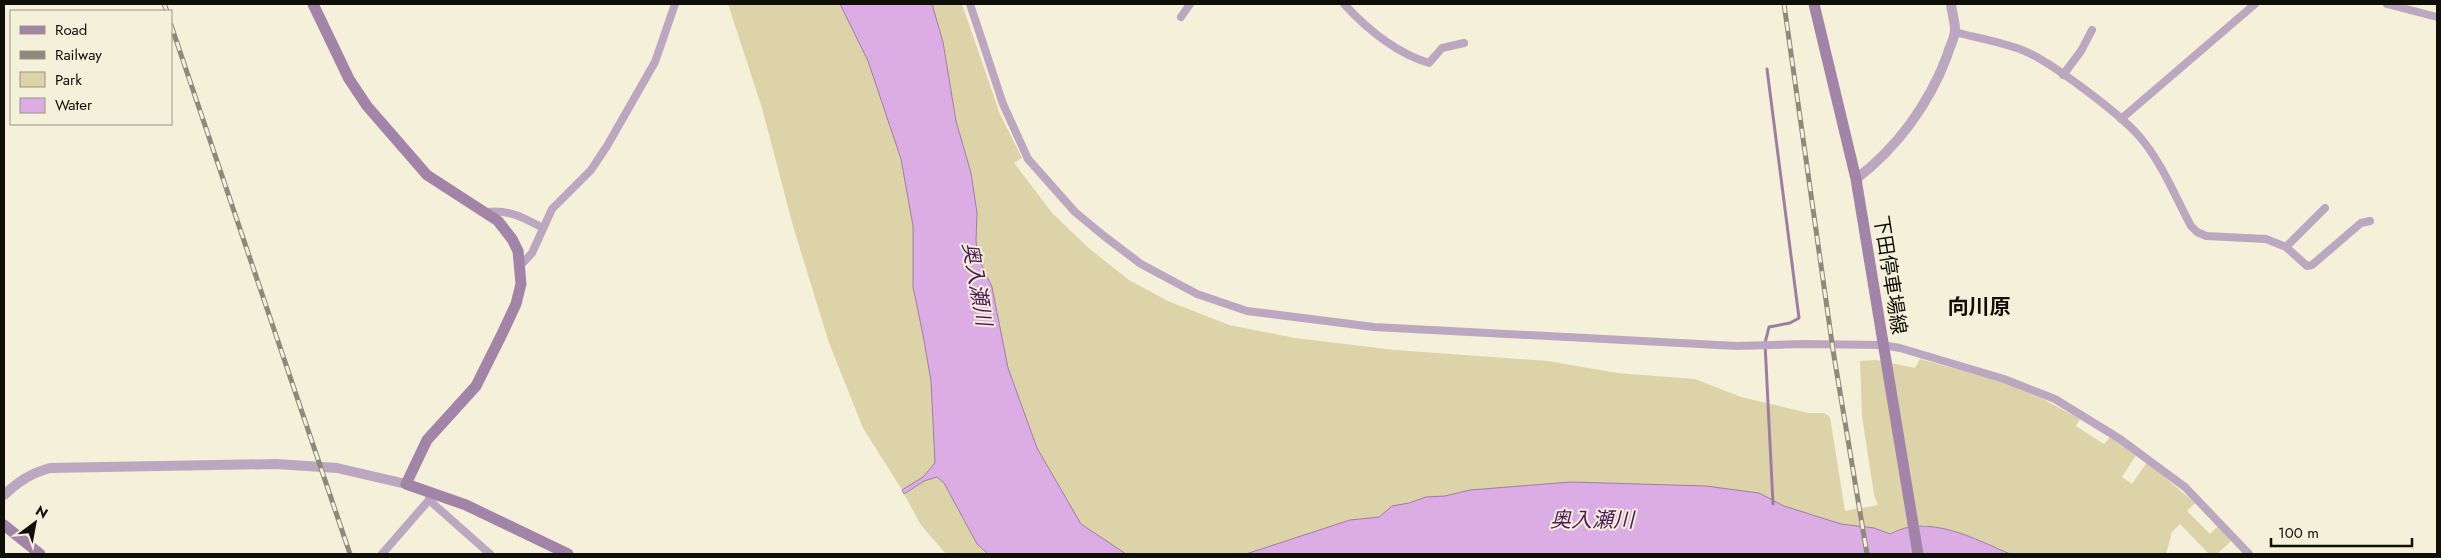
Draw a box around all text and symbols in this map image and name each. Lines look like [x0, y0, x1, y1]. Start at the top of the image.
legend [10, 10, 172, 125]
text: Road [55, 19, 87, 41]
text: Railway [55, 44, 102, 66]
text: Park [55, 69, 82, 91]
text: Water [55, 94, 93, 116]
street label: 下田停車場線 [1866, 213, 1914, 337]
water label: 奥入瀬川 [955, 240, 999, 330]
district label: 向川原 [1948, 292, 2011, 322]
north arrow [10, 498, 60, 548]
text: N [32, 501, 52, 523]
water label: 奥入瀬川 [1550, 505, 1636, 535]
scale bar [2271, 516, 2412, 548]
text: 100 m [2278, 522, 2319, 544]

